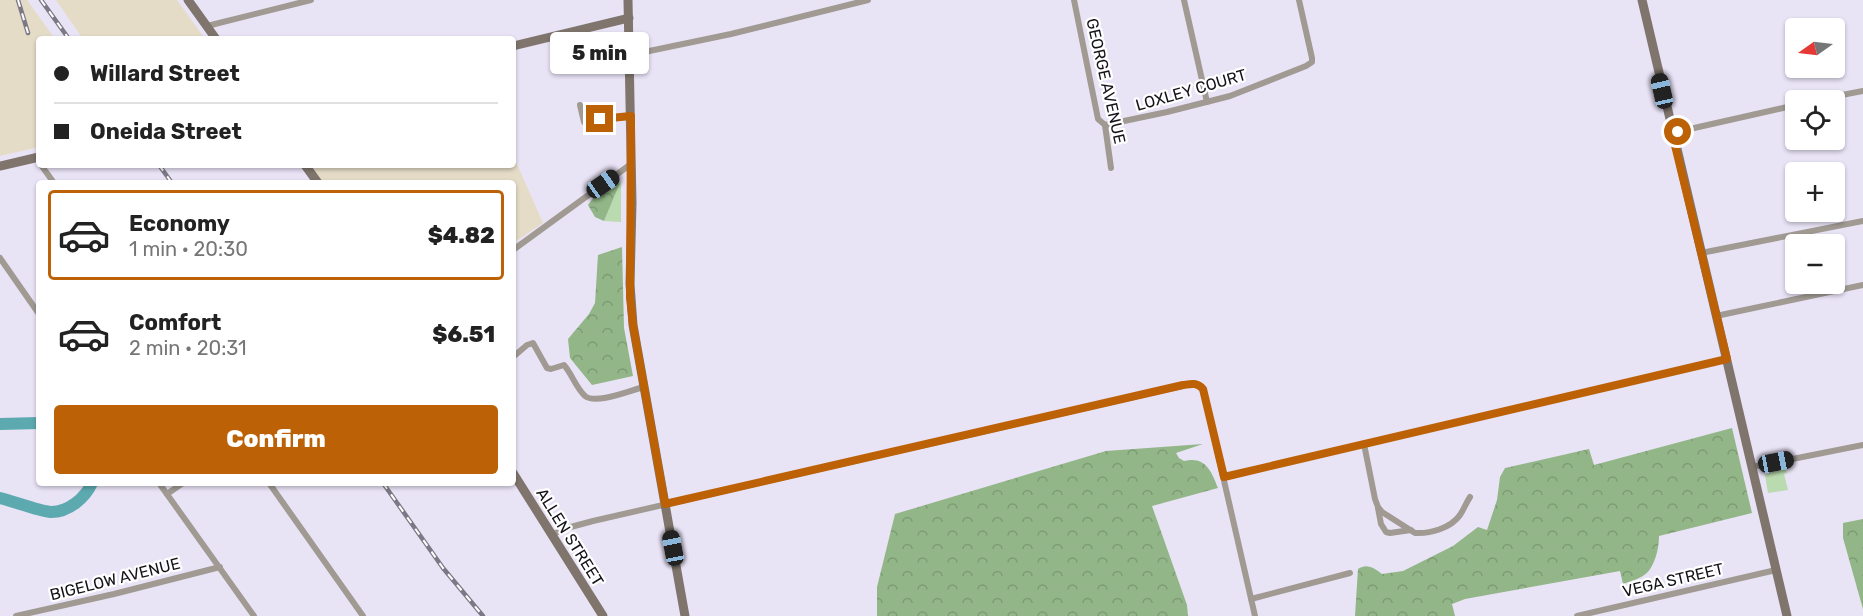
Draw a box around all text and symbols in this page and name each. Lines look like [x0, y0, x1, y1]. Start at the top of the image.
street label: GEORGE AVENUE [1082, 16, 1130, 146]
north arrow [1785, 18, 1845, 78]
map controls [1785, 18, 1845, 294]
callout: 5 min [550, 32, 650, 74]
text: 5 min [572, 41, 627, 65]
text: Willard Street [90, 60, 240, 87]
street label: LOXLEY COURT [1133, 65, 1249, 115]
car [1649, 71, 1675, 111]
button: locate [1785, 90, 1845, 150]
route end [586, 105, 613, 132]
text: Oneida Street [90, 118, 242, 145]
route start [1664, 118, 1691, 145]
button: + [1785, 162, 1845, 222]
car [583, 166, 623, 202]
icon: car [57, 208, 111, 262]
text: Economy [129, 210, 230, 237]
text: $4.82 [428, 222, 495, 249]
button: − [1785, 234, 1845, 294]
text: 1 min · 20:30 [129, 237, 248, 261]
icon: car [57, 307, 111, 361]
text: Comfort [129, 309, 221, 336]
text: $6.51 [432, 321, 495, 348]
text: 2 min · 20:31 [129, 336, 247, 360]
button: Confirm [54, 405, 498, 474]
car [1757, 450, 1795, 474]
street label: ALLEN STREET [532, 485, 608, 589]
car [661, 529, 685, 567]
street label: BIGELOW AVENUE [48, 554, 182, 604]
street label: VEGA STREET [1621, 559, 1725, 601]

